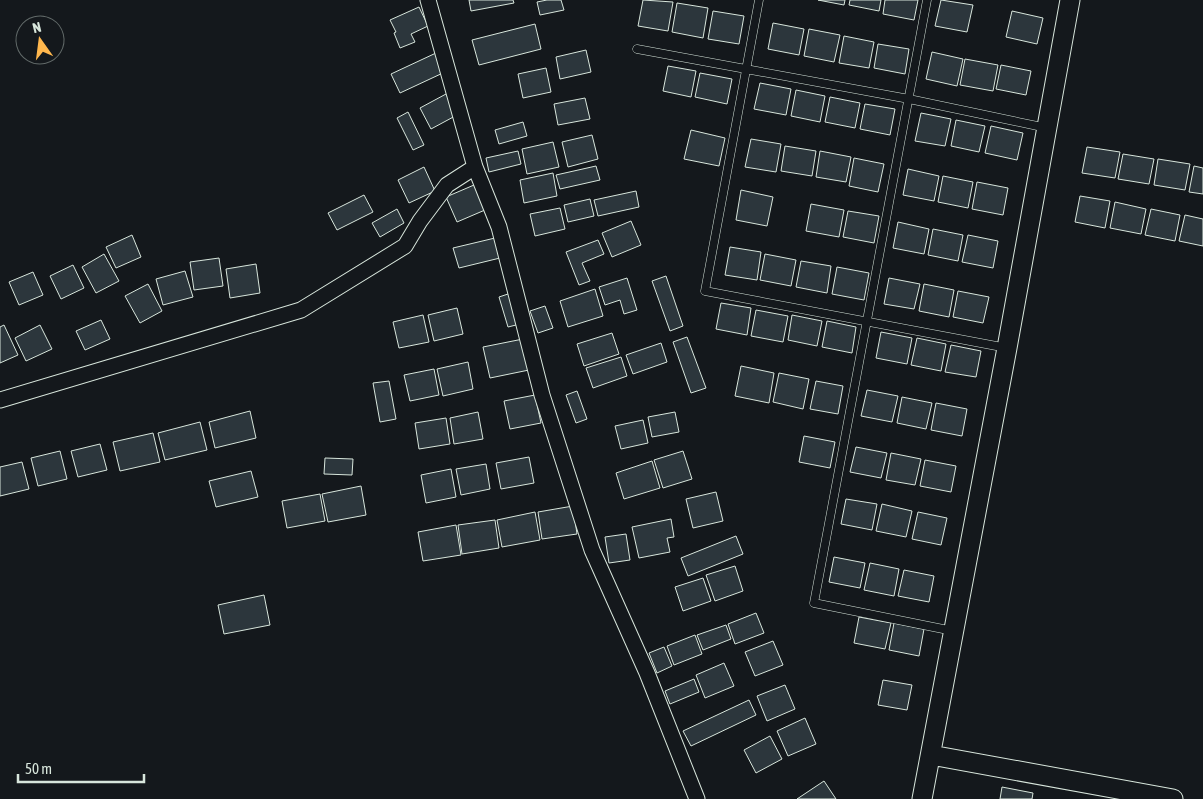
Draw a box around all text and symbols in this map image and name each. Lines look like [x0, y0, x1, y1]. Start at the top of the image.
north arrow [15, 15, 65, 65]
text: N [31, 19, 43, 36]
scale bar [18, 752, 144, 784]
text: 50 m [25, 760, 52, 777]

